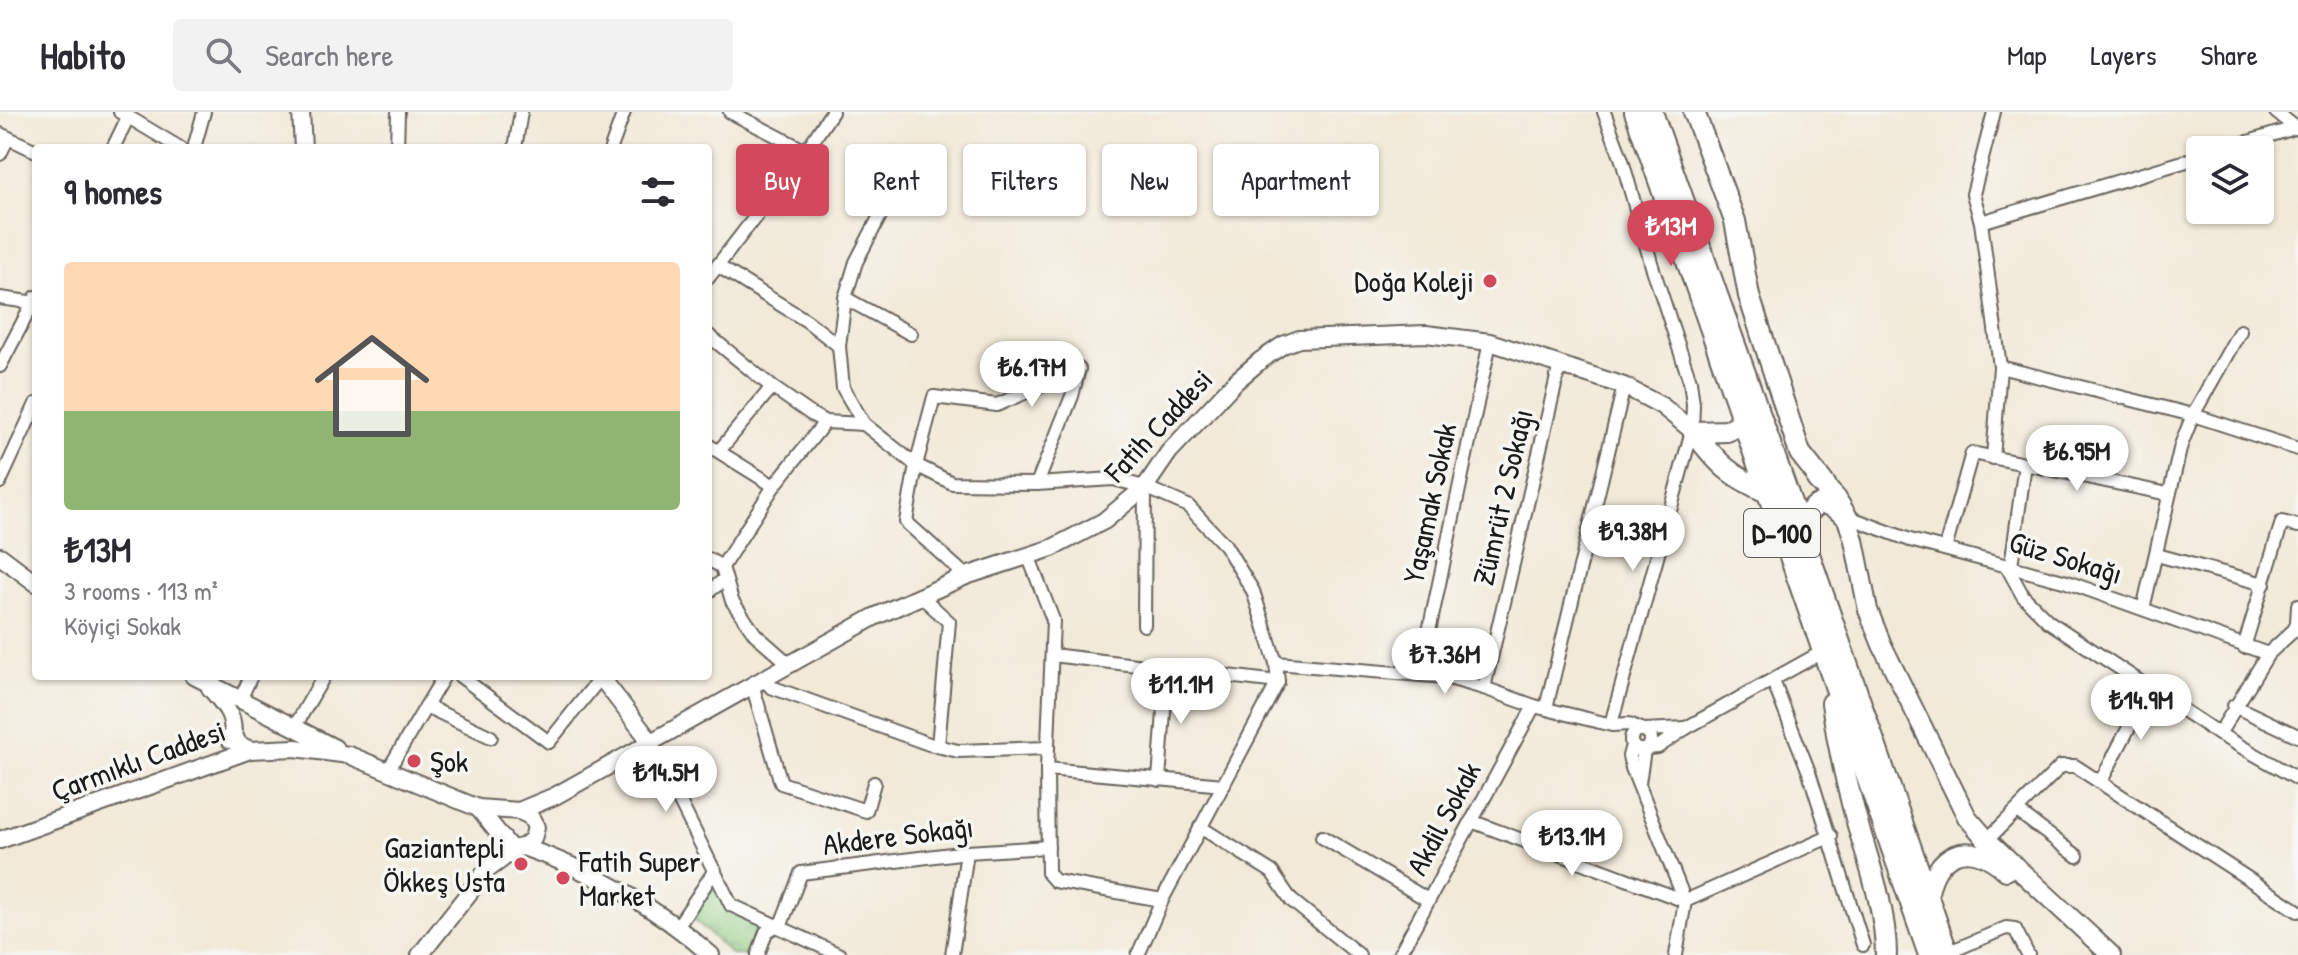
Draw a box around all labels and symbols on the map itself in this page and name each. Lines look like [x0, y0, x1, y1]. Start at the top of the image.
pin: ₺13M [1624, 200, 1718, 268]
place label: Doğa Koleji [1354, 261, 1474, 301]
marker: Doğa Koleji [1481, 272, 1499, 290]
pin: ₺6.17M [967, 341, 1097, 409]
street label: Fatih Caddesi [1094, 360, 1221, 491]
street label: Zümrüt 2 Sokağı [1462, 405, 1542, 589]
street label: Yaşamak Sokak [1393, 419, 1465, 587]
pin: ₺6.95M [2012, 425, 2142, 493]
pin: ₺9.38M [1568, 505, 1698, 573]
road number: D-100 [1744, 509, 1820, 557]
street label: Güz Sokağı [2005, 521, 2127, 593]
pin: ₺7.36M [1380, 628, 1510, 696]
pin: ₺11.1M [1116, 658, 1246, 726]
pin: ₺14.9M [2076, 674, 2206, 742]
street label: Çarmıklı Caddesi [45, 710, 231, 810]
place label: Şok [430, 741, 468, 781]
pin: ₺14.5M [601, 746, 731, 814]
marker: Şok [405, 752, 423, 770]
street label: Akdil Sokak [1396, 754, 1490, 882]
street label: Akdere Sokağı [820, 806, 976, 864]
pin: ₺13.1M [1507, 810, 1637, 878]
place label: Gaziantepli Ökkeş Usta [383, 827, 505, 901]
place label: Fatih Super Market [578, 841, 701, 915]
marker: Gaziantepli Ökkeş Usta [512, 855, 530, 873]
marker: Fatih Super Market [554, 869, 572, 887]

